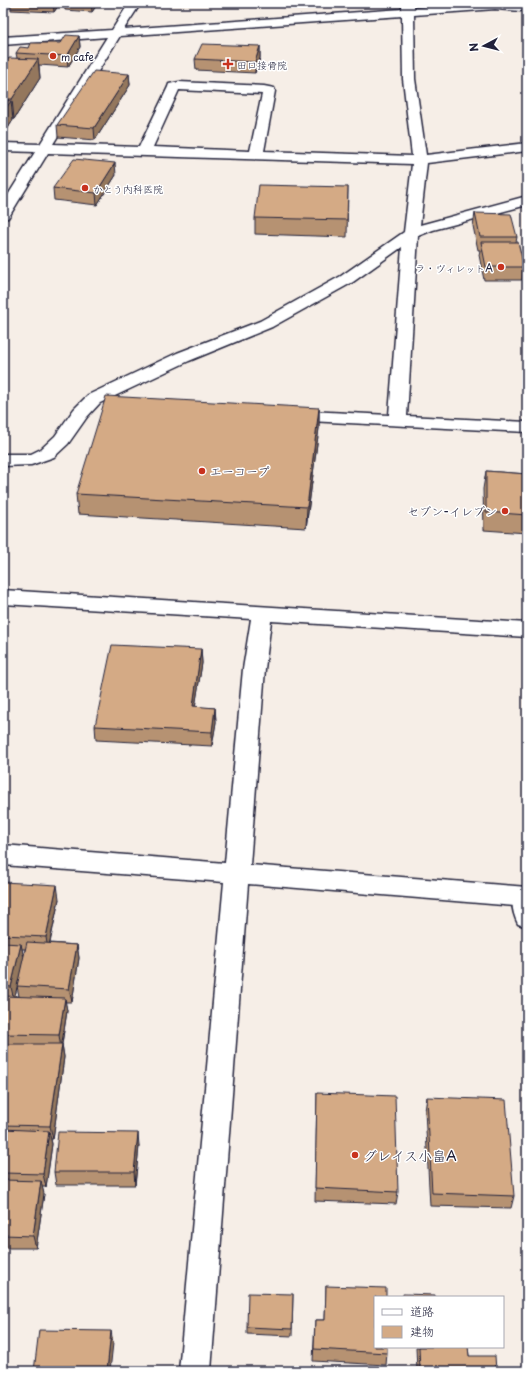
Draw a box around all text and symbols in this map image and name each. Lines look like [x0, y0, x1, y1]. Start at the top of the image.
north arrow [464, 26, 504, 66]
text: N [465, 42, 483, 53]
place label: m cafe [61, 49, 94, 64]
marker: m cafe [48, 51, 58, 61]
place label: 田口接骨院 [237, 57, 287, 72]
marker: 田口接骨院 [222, 58, 234, 70]
place label: かとう内科医院 [93, 181, 163, 196]
marker: かとう内科医院 [80, 183, 90, 193]
place label: ラ・ヴィレットA [415, 260, 493, 275]
marker: ラ・ヴィレットA [496, 262, 506, 272]
place label: エーコープ [210, 462, 270, 480]
marker: エーコープ [197, 466, 207, 476]
place label: セブン-イレブン [407, 502, 497, 520]
marker: セブン-イレブン [500, 506, 510, 516]
place label: グレイス小畠A [363, 1145, 457, 1166]
marker: グレイス小畠A [350, 1150, 360, 1160]
legend [374, 1296, 504, 1348]
text: 道路 [410, 1302, 434, 1320]
text: 建物 [410, 1322, 434, 1340]

